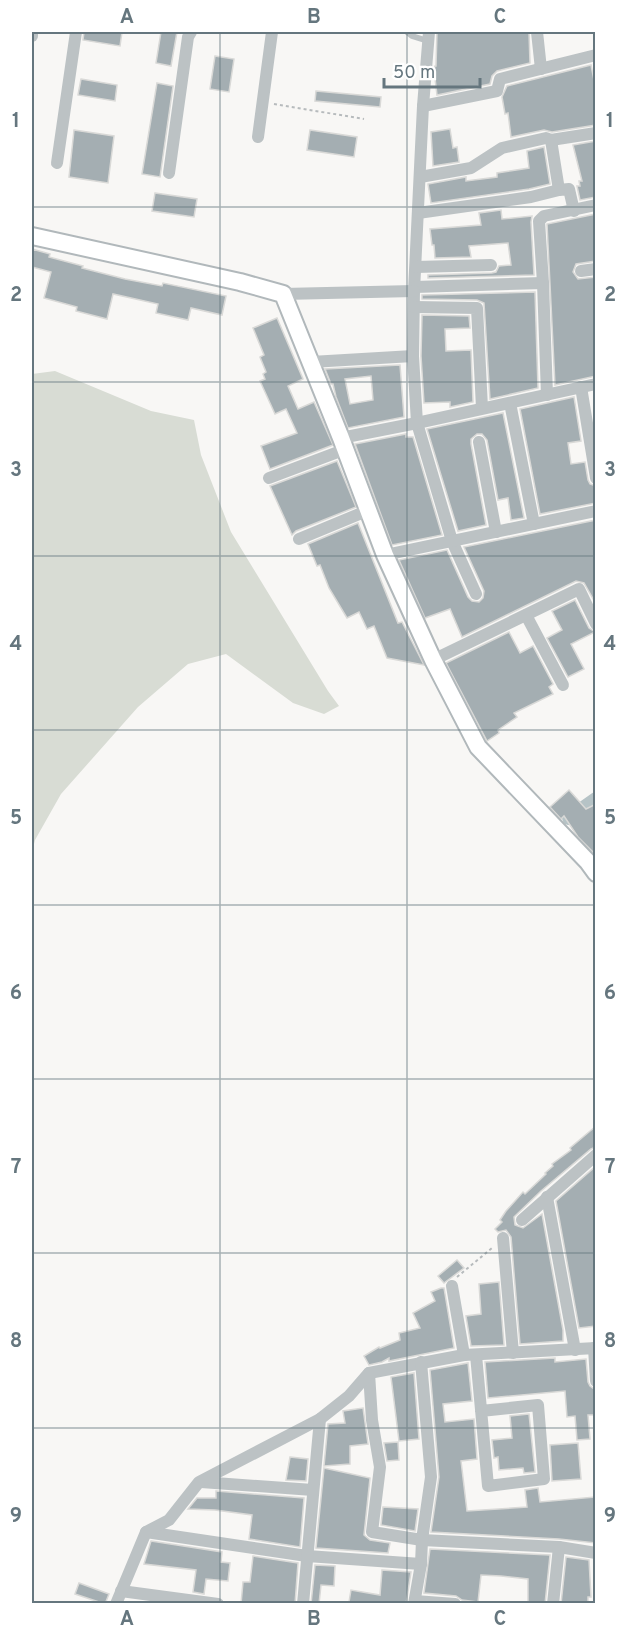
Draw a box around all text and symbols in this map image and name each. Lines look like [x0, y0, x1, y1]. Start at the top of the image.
text: A [120, 5, 134, 31]
text: B [307, 5, 321, 31]
text: C [494, 5, 506, 31]
scale bar [384, 51, 480, 89]
text: 50 m [393, 62, 435, 85]
text: 1 [12, 109, 20, 135]
text: 1 [606, 109, 614, 135]
text: 2 [10, 283, 22, 309]
text: 2 [604, 283, 616, 309]
text: 3 [10, 458, 22, 484]
text: 3 [604, 458, 616, 484]
text: 4 [10, 632, 22, 658]
text: 4 [604, 632, 616, 658]
text: 5 [10, 806, 22, 832]
text: 5 [604, 806, 616, 832]
text: 6 [10, 981, 22, 1007]
text: 6 [604, 981, 616, 1007]
text: 7 [11, 1155, 21, 1181]
text: 7 [605, 1155, 615, 1181]
text: 8 [10, 1329, 22, 1355]
text: 8 [604, 1329, 616, 1355]
text: 9 [10, 1504, 22, 1530]
text: 9 [604, 1504, 616, 1530]
text: A [120, 1607, 134, 1633]
text: B [307, 1607, 321, 1633]
text: C [494, 1607, 506, 1633]

